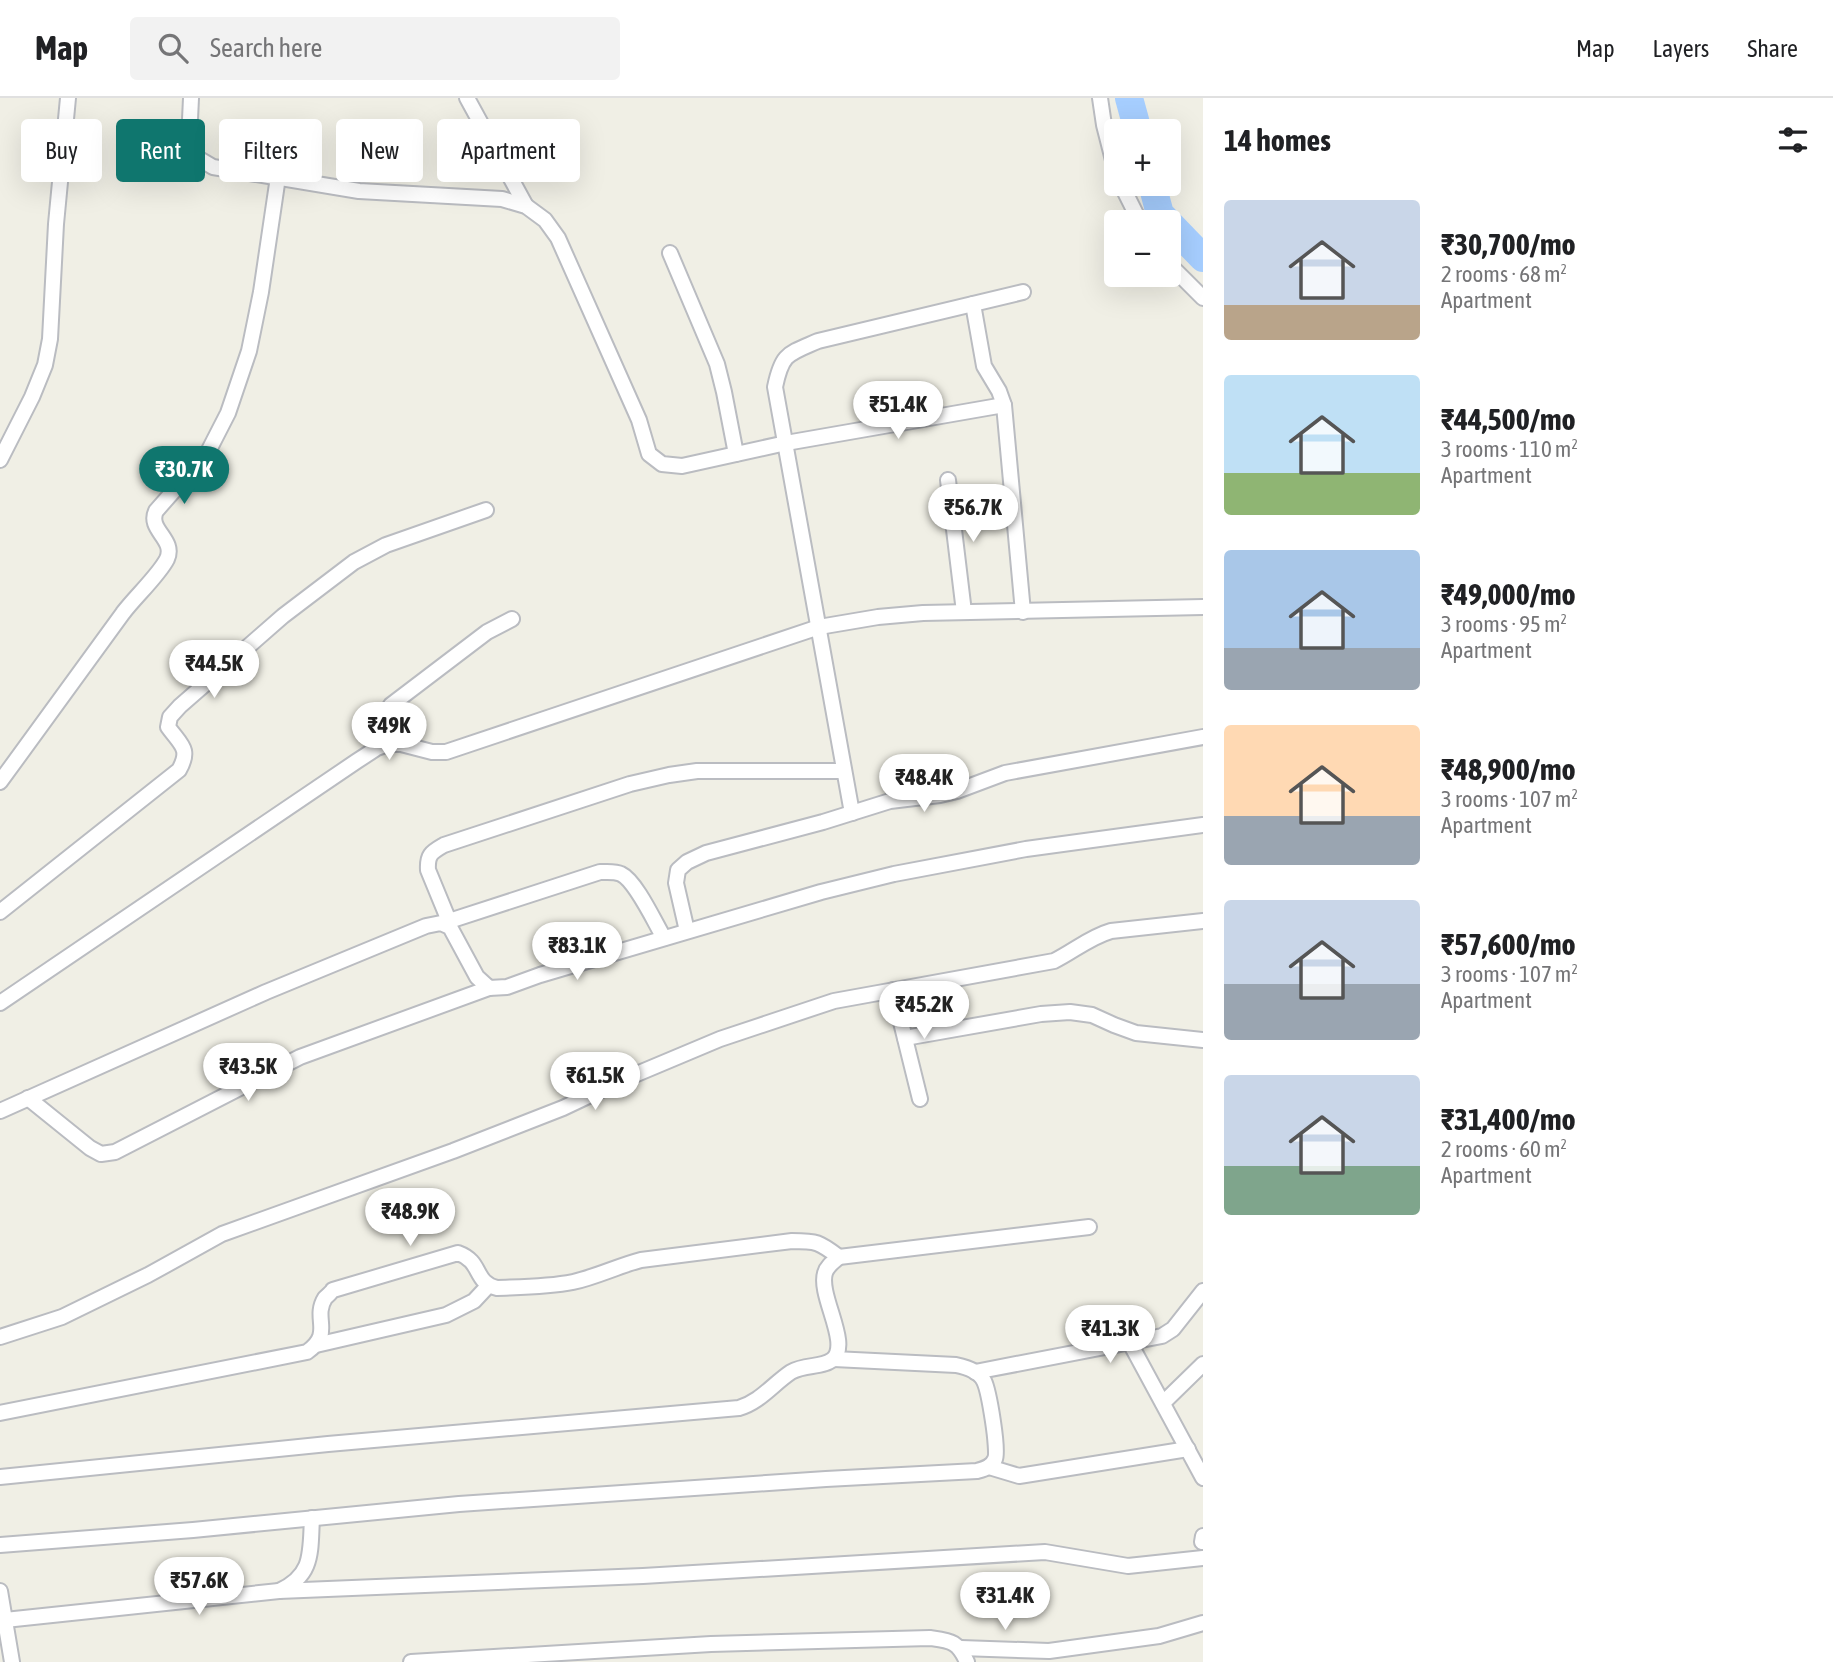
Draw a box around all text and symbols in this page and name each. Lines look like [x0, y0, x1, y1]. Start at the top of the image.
search box [130, 17, 620, 80]
text: Map [35, 29, 88, 67]
icon: search [154, 29, 192, 67]
text: Search here [210, 33, 322, 63]
text: Map [1576, 35, 1615, 62]
text: Layers [1653, 35, 1709, 62]
text: Share [1747, 35, 1798, 62]
chip: Buy [21, 119, 102, 182]
chip: Rent [116, 119, 205, 182]
chip: Filters [219, 119, 322, 182]
chip: New [336, 119, 423, 182]
chip: Apartment [437, 119, 580, 182]
map controls [1104, 119, 1181, 287]
button: + [1104, 119, 1181, 196]
icon: filters [1774, 121, 1812, 159]
text: 14 homes [1224, 123, 1331, 157]
button: − [1104, 210, 1181, 287]
text: ₹30,700/mo [1441, 227, 1576, 261]
icon: home [1280, 228, 1364, 312]
text: 2 rooms · 68 m² [1441, 261, 1567, 287]
text: Apartment [1441, 287, 1532, 313]
pin: ₹51.4K [841, 382, 955, 441]
text: ₹51.4K [869, 391, 927, 417]
text: ₹44,500/mo [1441, 402, 1576, 436]
icon: home [1280, 403, 1364, 487]
text: 3 rooms · 110 m² [1441, 436, 1578, 462]
pin: ₹30.7K [127, 446, 241, 506]
text: ₹30.7K [155, 456, 213, 482]
text: Apartment [1441, 462, 1532, 488]
pin: ₹56.7K [916, 484, 1030, 544]
text: ₹56.7K [944, 494, 1002, 520]
text: ₹49,000/mo [1441, 577, 1576, 611]
icon: home [1280, 578, 1364, 662]
text: 3 rooms · 95 m² [1441, 611, 1567, 637]
text: Apartment [1441, 637, 1532, 663]
pin: ₹44.5K [157, 640, 271, 700]
text: ₹44.5K [185, 650, 243, 676]
pin: ₹49K [348, 702, 430, 762]
text: ₹49K [368, 712, 410, 738]
text: ₹48,900/mo [1441, 752, 1576, 786]
icon: home [1280, 753, 1364, 837]
pin: ₹48.4K [867, 754, 981, 814]
text: ₹48.4K [895, 764, 953, 790]
text: 3 rooms · 107 m² [1441, 786, 1578, 812]
text: Apartment [1441, 812, 1532, 838]
pin: ₹83.1K [520, 922, 634, 982]
text: ₹57,600/mo [1441, 927, 1576, 961]
icon: home [1280, 928, 1364, 1012]
text: ₹83.1K [548, 932, 606, 958]
text: 3 rooms · 107 m² [1441, 961, 1578, 987]
pin: ₹45.2K [867, 982, 981, 1041]
text: Apartment [1441, 987, 1532, 1013]
text: ₹45.2K [895, 991, 953, 1017]
pin: ₹43.5K [191, 1044, 305, 1103]
pin: ₹61.5K [538, 1052, 652, 1112]
text: ₹43.5K [219, 1053, 277, 1079]
text: ₹61.5K [566, 1062, 624, 1088]
text: ₹31,400/mo [1441, 1102, 1576, 1136]
icon: home [1280, 1103, 1364, 1187]
text: 2 rooms · 60 m² [1441, 1136, 1567, 1162]
text: Apartment [1441, 1162, 1532, 1188]
pin: ₹48.9K [353, 1188, 467, 1248]
text: ₹48.9K [381, 1198, 439, 1224]
pin: ₹41.3K [1053, 1306, 1167, 1365]
text: ₹41.3K [1081, 1315, 1139, 1341]
pin: ₹57.6K [142, 1558, 256, 1617]
text: ₹57.6K [170, 1567, 228, 1593]
pin: ₹31.4K [948, 1572, 1062, 1632]
text: ₹31.4K [976, 1582, 1034, 1608]

